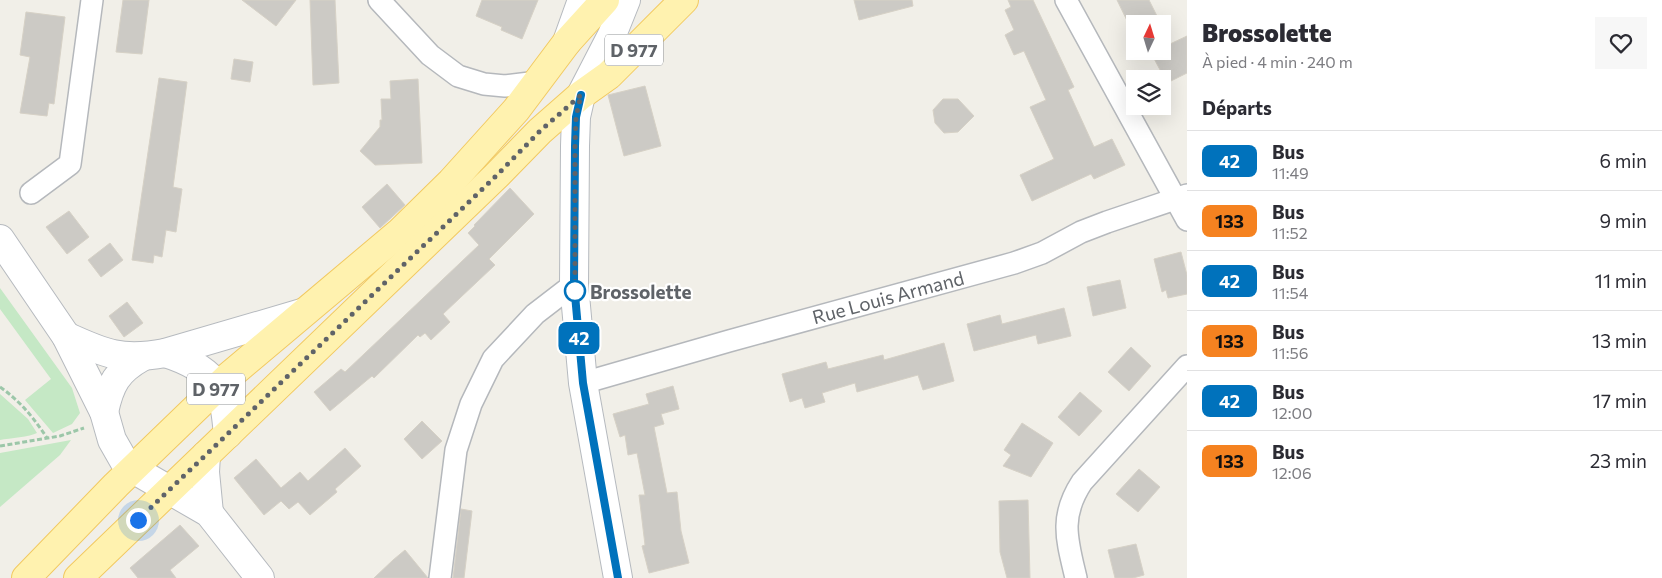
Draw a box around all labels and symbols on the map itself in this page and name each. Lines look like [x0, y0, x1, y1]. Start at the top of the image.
north arrow [1126, 15, 1171, 60]
road number: D 977 [605, 34, 663, 66]
street label: Rue Louis Armand [810, 266, 966, 328]
marker: Brossolette [564, 280, 586, 302]
place label: Brossolette [590, 280, 691, 303]
line badge: 42 [556, 322, 602, 354]
road number: D 977 [187, 374, 245, 404]
your location [126, 508, 151, 533]

